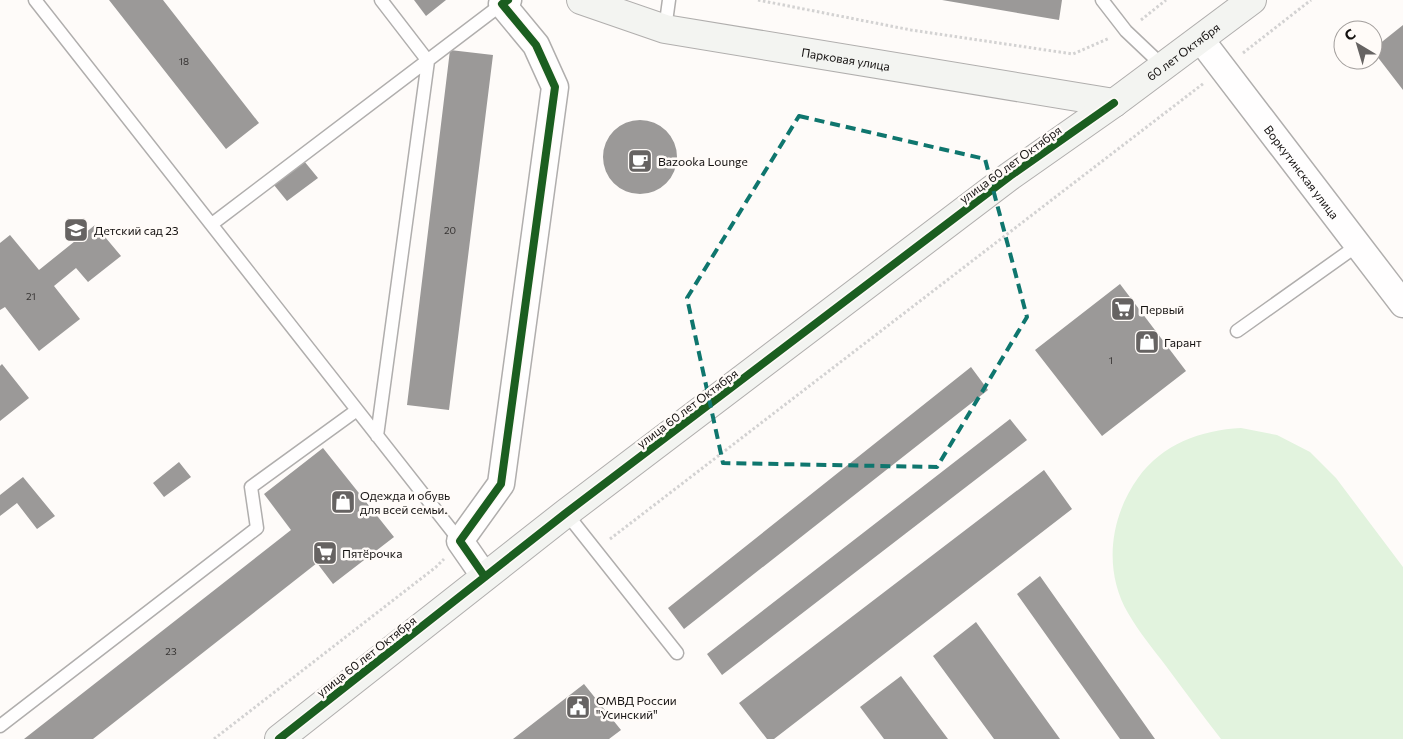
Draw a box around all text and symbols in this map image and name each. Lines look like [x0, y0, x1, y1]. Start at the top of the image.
street label: 60 лет Октября [1144, 20, 1222, 83]
north arrow [1333, 20, 1383, 70]
text: С [1341, 25, 1359, 44]
street label: Парковая улица [800, 45, 891, 73]
house number: 18 [179, 55, 189, 67]
street label: улица 60 лет Октября [956, 122, 1064, 206]
street label: Воркутинская улица [1262, 122, 1342, 221]
cafe icon: Bazooka Lounge [627, 148, 653, 174]
place label: Bazooka Lounge [658, 154, 748, 168]
school or university icon: Детский сад 23 [63, 217, 89, 243]
place label: Детский сад 23 [94, 223, 179, 237]
house number: 20 [444, 224, 456, 236]
house number: 21 [26, 290, 36, 302]
supermarket icon: Первый [1110, 296, 1136, 322]
place label: Первый [1140, 302, 1184, 316]
shop icon: Гарант [1134, 329, 1160, 355]
place label: Гарант [1164, 335, 1202, 349]
house number: 1 [1109, 354, 1113, 366]
street label: улица 60 лет Октября [634, 366, 740, 450]
place label: Одежда и обувь для всей семьи. [360, 488, 450, 516]
shop icon: Одежда и обувь для всей семьи. [330, 489, 356, 515]
supermarket icon: Пятёрочка [312, 540, 338, 566]
place label: Пятёрочка [342, 546, 402, 560]
street label: улица 60 лет Октября [313, 613, 419, 699]
house number: 23 [165, 645, 177, 657]
place label: ОМВД России "Усинский" [596, 693, 677, 721]
public building icon: ОМВД России "Усинский" [565, 694, 591, 720]

